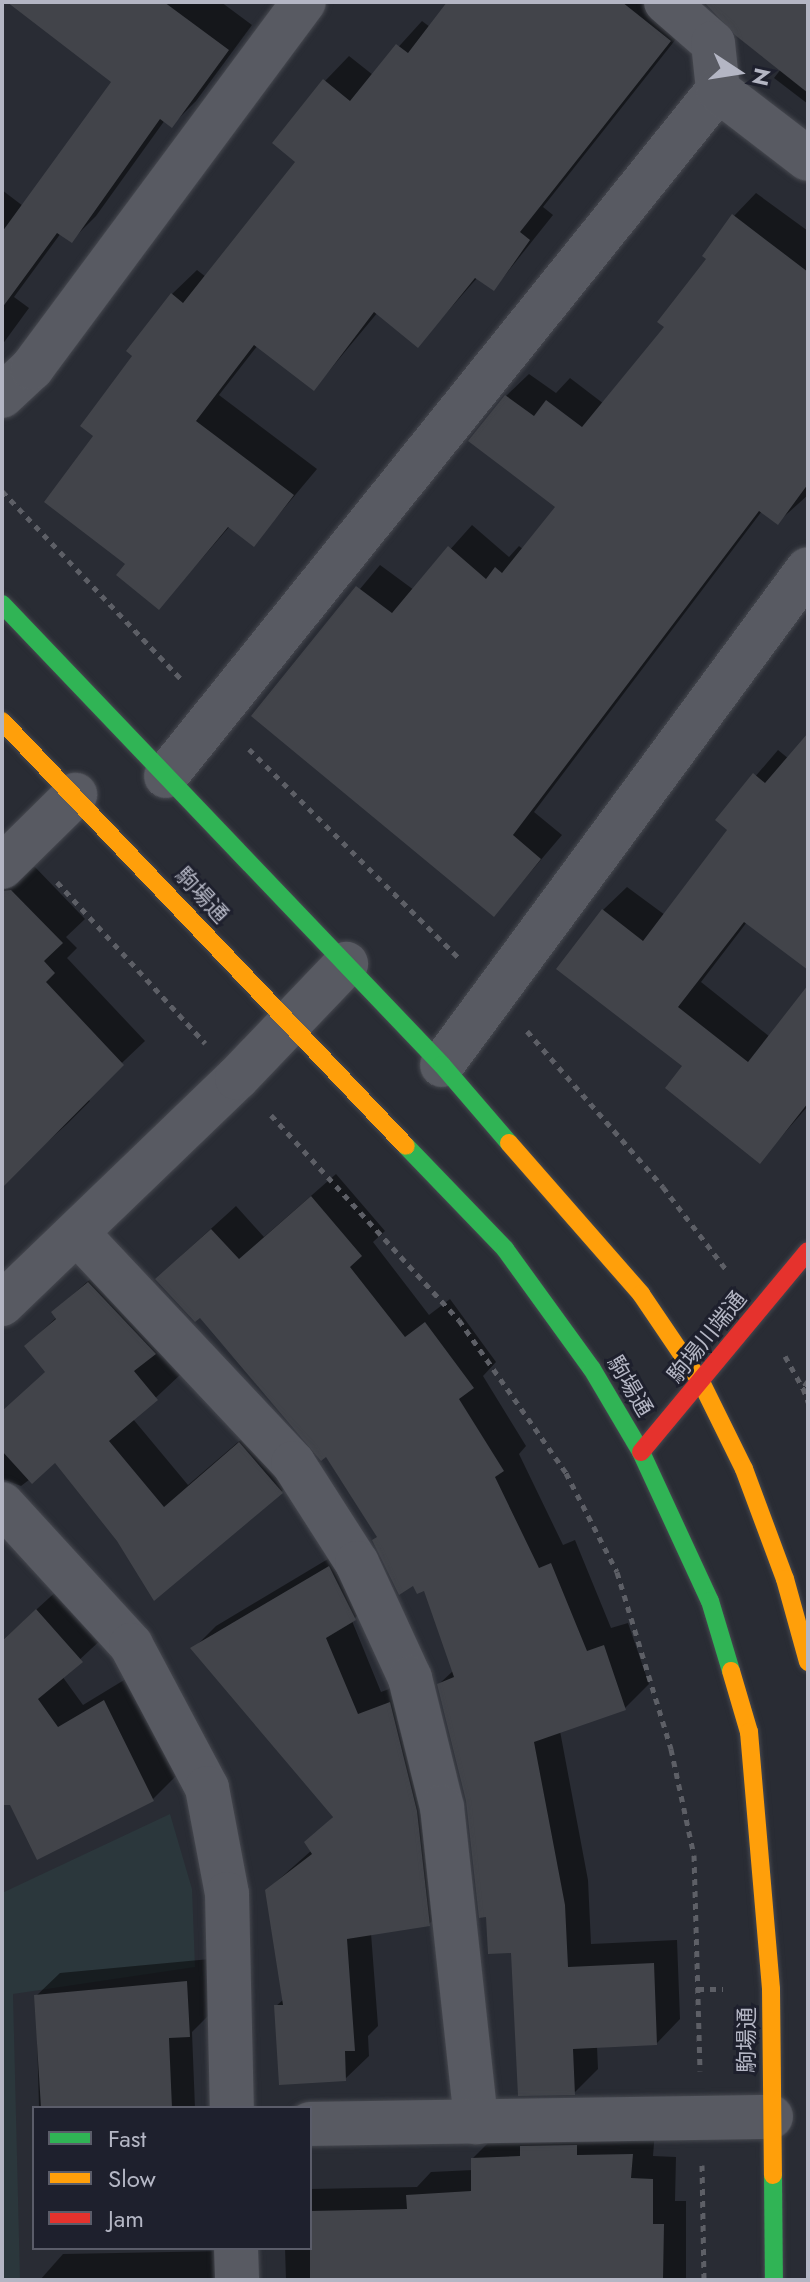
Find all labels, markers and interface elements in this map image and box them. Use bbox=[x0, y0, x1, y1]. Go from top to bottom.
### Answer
north arrow bbox=[698, 32, 778, 112]
text: N bbox=[744, 65, 779, 89]
street label: 駒場通 bbox=[170, 862, 234, 928]
street label: 駒場川端通 bbox=[662, 1286, 752, 1388]
street label: 駒場通 bbox=[602, 1351, 658, 1421]
street label: 駒場通 bbox=[734, 2007, 760, 2073]
legend bbox=[32, 2106, 312, 2250]
text: Fast bbox=[108, 2121, 146, 2156]
text: Slow bbox=[108, 2161, 156, 2196]
text: Jam bbox=[108, 2201, 144, 2236]

